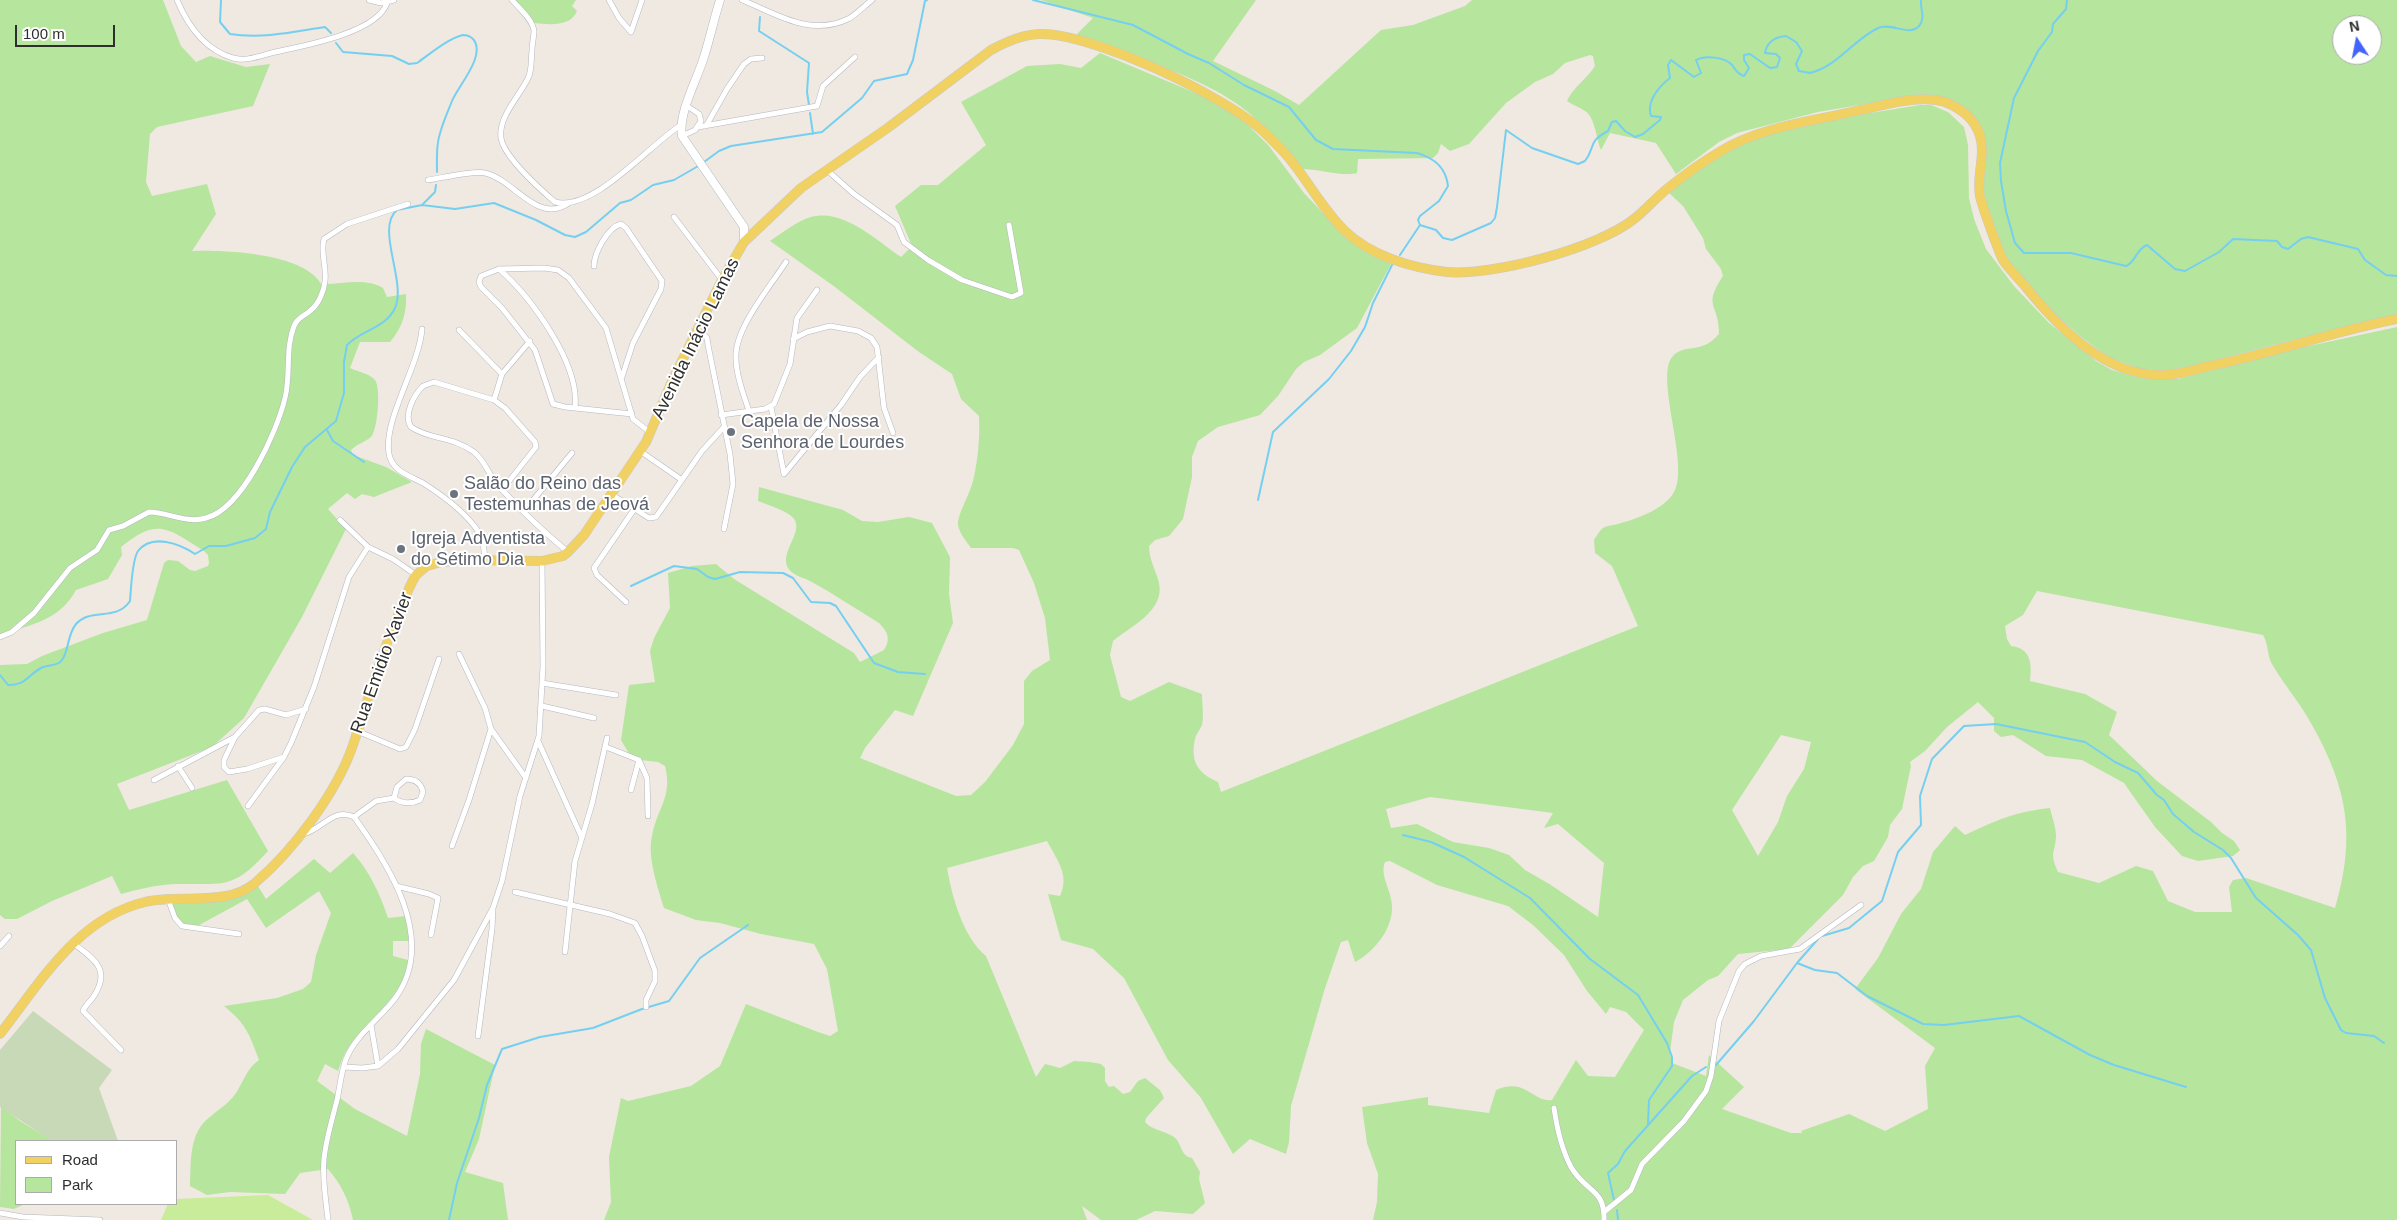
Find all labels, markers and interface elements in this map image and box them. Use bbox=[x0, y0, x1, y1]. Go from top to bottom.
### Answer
scale bar bbox=[18, 15, 118, 47]
north arrow bbox=[2332, 15, 2382, 65]
text: N bbox=[2348, 17, 2361, 35]
text: 100 m bbox=[23, 25, 65, 42]
street label: Avenida Inácio Lamas bbox=[648, 255, 744, 423]
place label: Capela de Nossa Senhora de Lourdes bbox=[741, 411, 904, 454]
marker: Capela de Nossa Senhora de Lourdes bbox=[725, 426, 737, 438]
place label: Salão do Reino das Testemunhas de Jeová bbox=[464, 473, 649, 516]
marker: Salão do Reino das Testemunhas de Jeová bbox=[448, 488, 460, 500]
place label: Igreja Adventista do Sétimo Dia bbox=[411, 528, 545, 570]
marker: Igreja Adventista do Sétimo Dia bbox=[395, 543, 407, 555]
street label: Rua Emidio Xavier bbox=[346, 589, 418, 737]
legend bbox=[15, 1140, 178, 1205]
text: Road bbox=[62, 1151, 98, 1168]
text: Park bbox=[62, 1176, 93, 1193]

